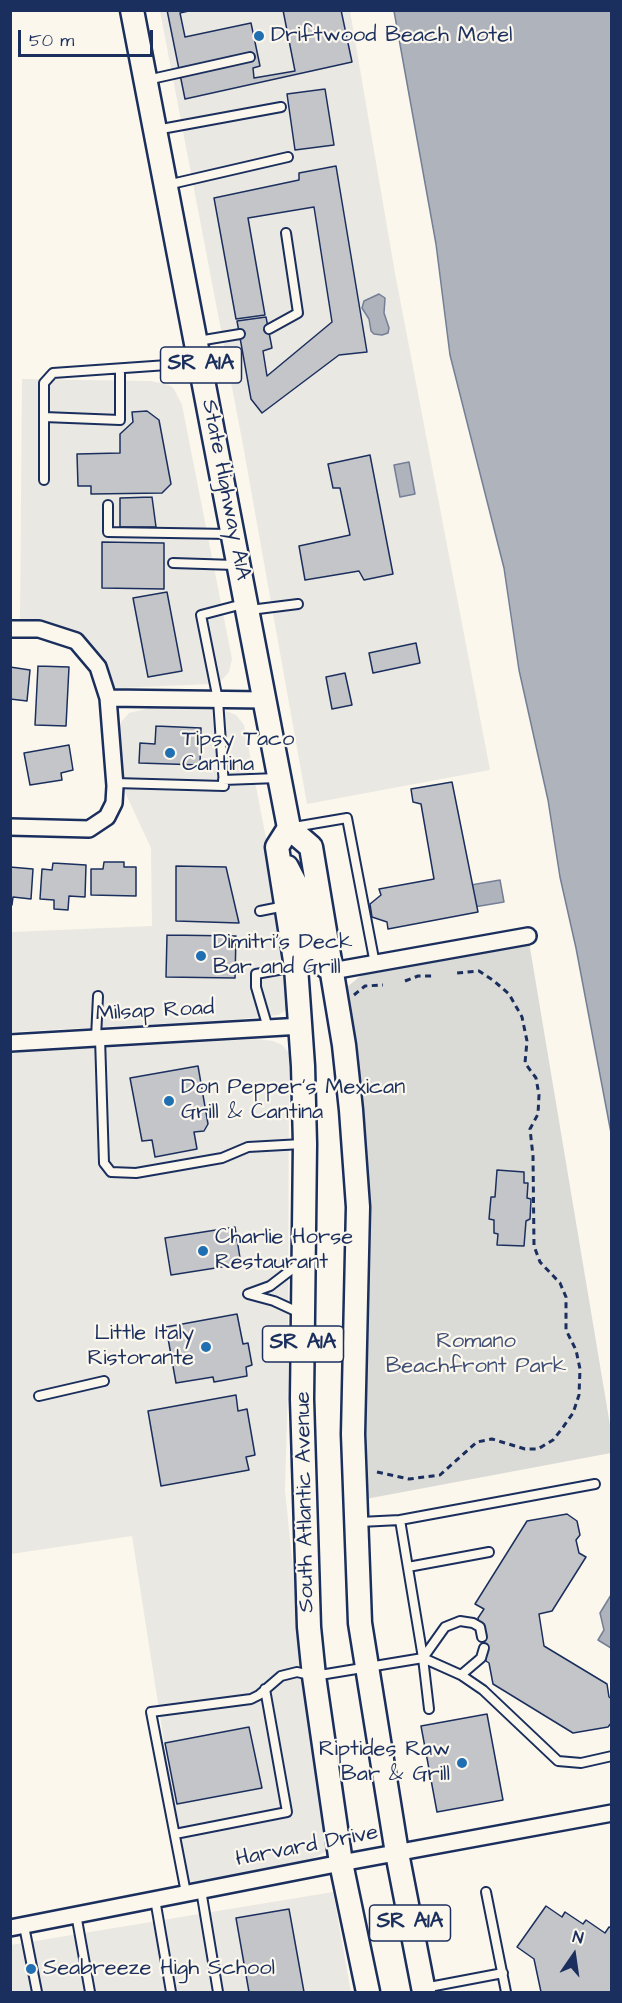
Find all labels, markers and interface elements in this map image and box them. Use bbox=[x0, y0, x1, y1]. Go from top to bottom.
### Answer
scale bar bbox=[21, 18, 156, 56]
place label: Driftwood Beach Motel bbox=[271, 23, 513, 49]
text: 50 m bbox=[29, 28, 74, 53]
marker: Driftwood Beach Motel bbox=[252, 29, 266, 43]
road number: SR A1A bbox=[160, 347, 242, 383]
street label: State Highway A1A bbox=[195, 397, 255, 583]
place label: Tipsy Taco Cantina bbox=[182, 727, 294, 778]
marker: Tipsy Taco Cantina bbox=[163, 746, 177, 760]
place label: Dimitri's Deck Bar and Grill bbox=[213, 930, 352, 981]
marker: Dimitri's Deck Bar and Grill bbox=[194, 949, 208, 963]
street label: Milsap Road bbox=[95, 996, 215, 1028]
place label: Don Pepper's Mexican Grill & Cantina bbox=[181, 1075, 405, 1126]
marker: Don Pepper's Mexican Grill & Cantina bbox=[162, 1094, 176, 1108]
place label: Charlie Horse Restaurant bbox=[215, 1225, 353, 1276]
marker: Charlie Horse Restaurant bbox=[196, 1244, 210, 1258]
place label: Little Italy Ristorante bbox=[88, 1321, 194, 1372]
road number: SR A1A bbox=[262, 1326, 344, 1362]
park label: Romano Beachfront Park bbox=[386, 1329, 566, 1380]
marker: Little Italy Ristorante bbox=[199, 1340, 213, 1354]
street label: South Atlantic Avenue bbox=[291, 1391, 321, 1613]
place label: Riptides Raw Bar & Grill bbox=[319, 1737, 450, 1789]
marker: Riptides Raw Bar & Grill bbox=[455, 1756, 469, 1770]
street label: Harvard Drive bbox=[234, 1820, 380, 1874]
road number: SR A1A bbox=[370, 1905, 450, 1941]
north arrow bbox=[544, 1925, 604, 1985]
text: N bbox=[571, 1926, 585, 1949]
place label: Seabreeze High School bbox=[43, 1956, 275, 1982]
marker: Seabreeze High School bbox=[24, 1962, 38, 1976]

